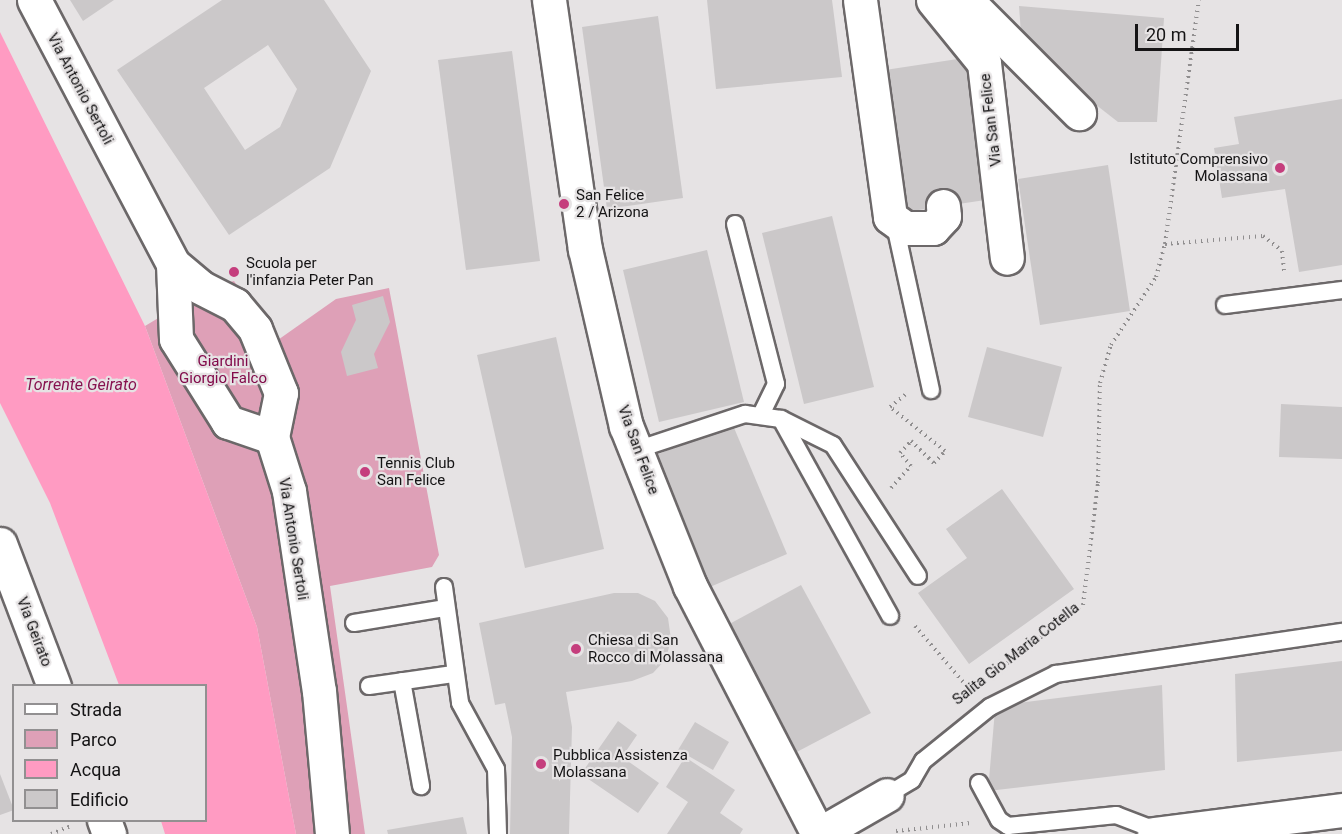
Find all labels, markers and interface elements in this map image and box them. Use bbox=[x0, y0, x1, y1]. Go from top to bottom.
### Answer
scale bar bbox=[1138, 12, 1242, 50]
text: 20 m bbox=[1146, 24, 1186, 45]
street label: Via Antonio Sertoli bbox=[43, 30, 117, 148]
street label: Via San Felice bbox=[976, 73, 1006, 167]
place label: Istituto Comprensivo Molassana bbox=[1129, 150, 1268, 185]
marker: Istituto Comprensivo Molassana bbox=[1273, 161, 1287, 175]
place label: San Felice 2 / Arizona bbox=[576, 186, 649, 221]
marker: San Felice 2 / Arizona bbox=[557, 197, 571, 211]
place label: Scuola per l'infanzia Peter Pan bbox=[246, 254, 374, 289]
marker: Scuola per l'infanzia Peter Pan bbox=[227, 265, 241, 279]
park label: Giardini Giorgio Falco bbox=[179, 352, 267, 387]
water label: Torrente Geirato bbox=[25, 375, 137, 395]
street label: Via San Felice bbox=[614, 403, 662, 497]
place label: Tennis Club San Felice bbox=[377, 454, 455, 489]
marker: Tennis Club San Felice bbox=[358, 465, 372, 479]
street label: Via Antonio Sertoli bbox=[274, 477, 312, 601]
street label: Via Geirato bbox=[12, 595, 56, 669]
street label: Salita Gio Maria Cotella bbox=[949, 599, 1083, 709]
place label: Chiesa di San Rocco di Molassana bbox=[588, 631, 723, 666]
marker: Chiesa di San Rocco di Molassana bbox=[569, 642, 583, 656]
legend bbox=[12, 684, 207, 822]
text: Strada bbox=[70, 699, 122, 720]
text: Parco bbox=[70, 729, 117, 750]
place label: Pubblica Assistenza Molassana bbox=[553, 746, 688, 781]
marker: Pubblica Assistenza Molassana bbox=[534, 757, 548, 771]
text: Acqua bbox=[70, 759, 121, 780]
text: Edificio bbox=[70, 789, 129, 810]

